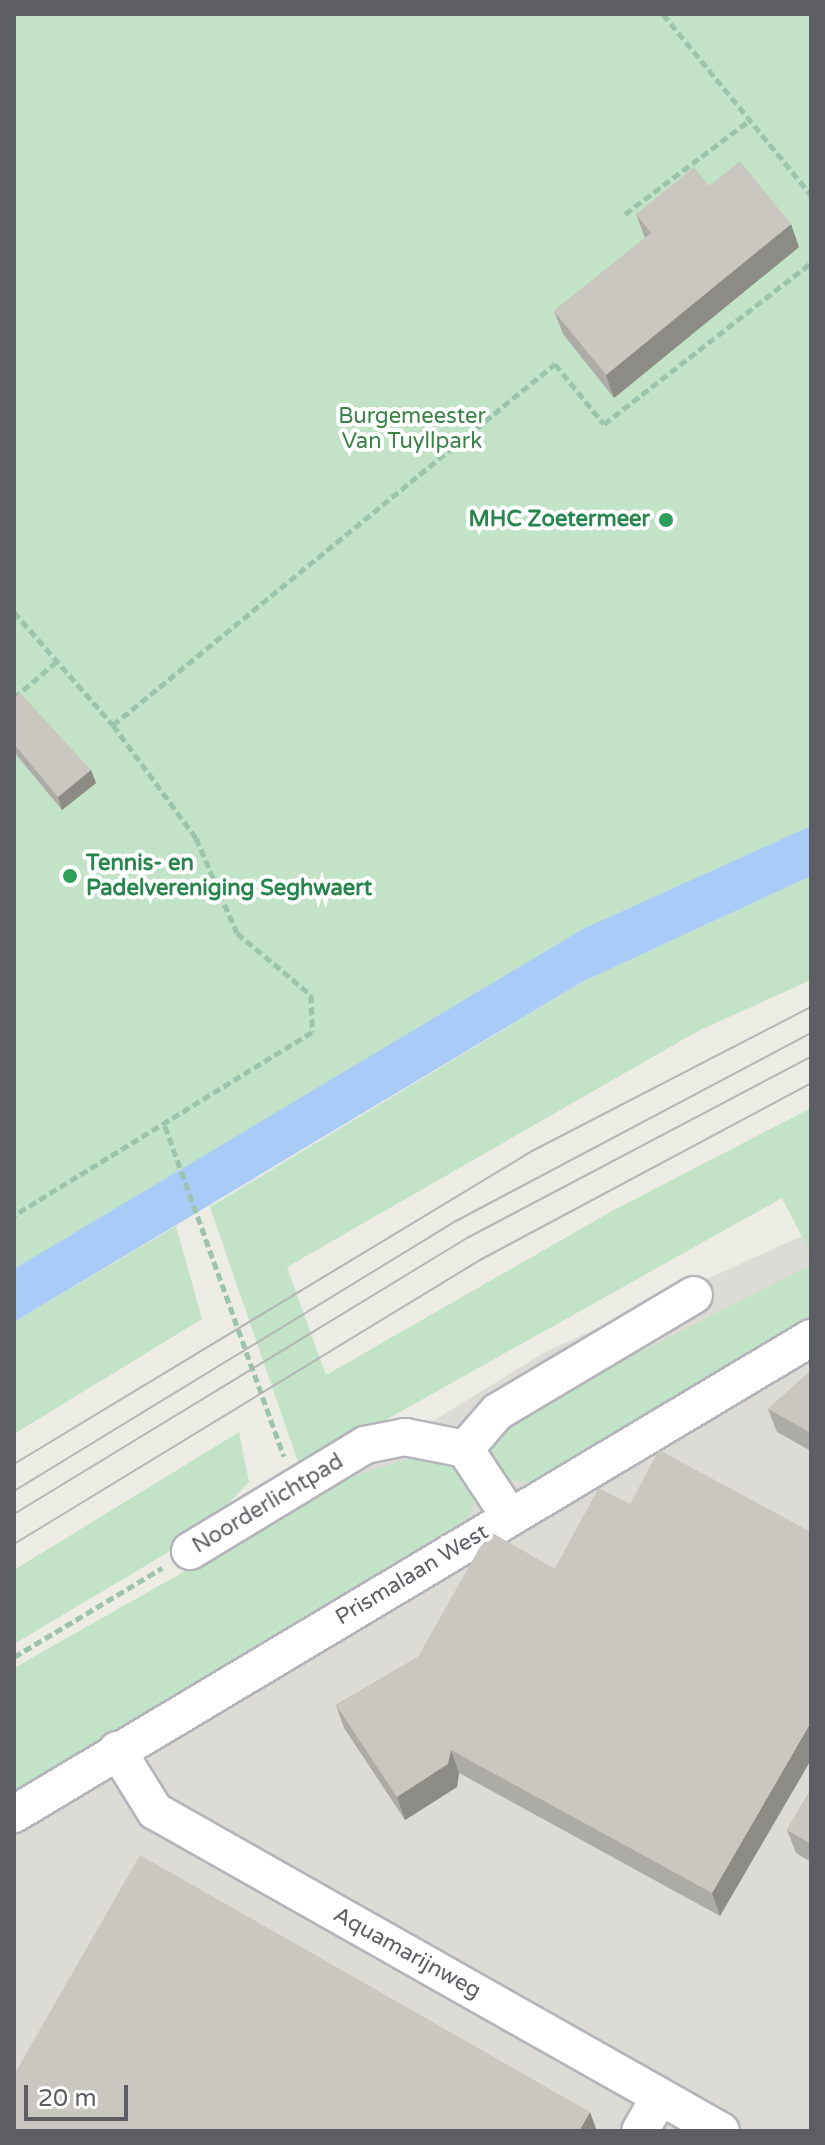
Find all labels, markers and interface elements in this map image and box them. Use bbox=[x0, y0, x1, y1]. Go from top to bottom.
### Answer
park label: Burgemeester Van Tuyllpark bbox=[338, 403, 486, 454]
place label: MHC Zoetermeer bbox=[469, 507, 650, 533]
marker: MHC Zoetermeer bbox=[657, 511, 675, 529]
place label: Tennis- en Padelvereniging Seghwaert bbox=[86, 850, 372, 902]
marker: Tennis- en Padelvereniging Seghwaert bbox=[61, 867, 79, 885]
street label: Noorderlichtpad bbox=[188, 1449, 348, 1559]
street label: Prismalaan West bbox=[331, 1519, 493, 1631]
street label: Aquamarijnweg bbox=[329, 1902, 485, 2004]
scale bar bbox=[28, 2069, 132, 2119]
text: 20 m bbox=[38, 2084, 96, 2113]

